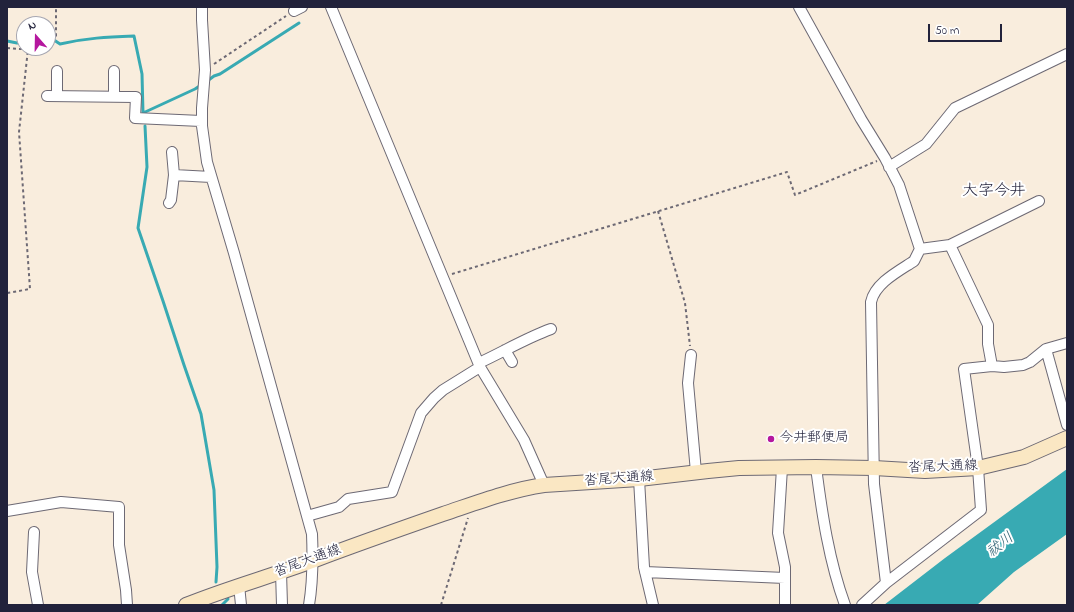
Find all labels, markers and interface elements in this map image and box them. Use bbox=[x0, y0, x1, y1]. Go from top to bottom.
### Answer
north arrow bbox=[16, 16, 56, 56]
scale bar bbox=[930, 16, 1004, 42]
text: N bbox=[26, 17, 38, 34]
text: 50 m bbox=[935, 22, 959, 40]
district label: 大字今井 bbox=[962, 182, 1026, 202]
place label: 今井郵便局 bbox=[779, 431, 849, 447]
marker: 今井郵便局 bbox=[766, 434, 776, 444]
street label: 沓尾大通線 bbox=[908, 458, 978, 478]
street label: 沓尾大通線 bbox=[583, 469, 655, 491]
water label: 祓川 bbox=[984, 530, 1018, 562]
street label: 沓尾大通線 bbox=[272, 542, 344, 582]

